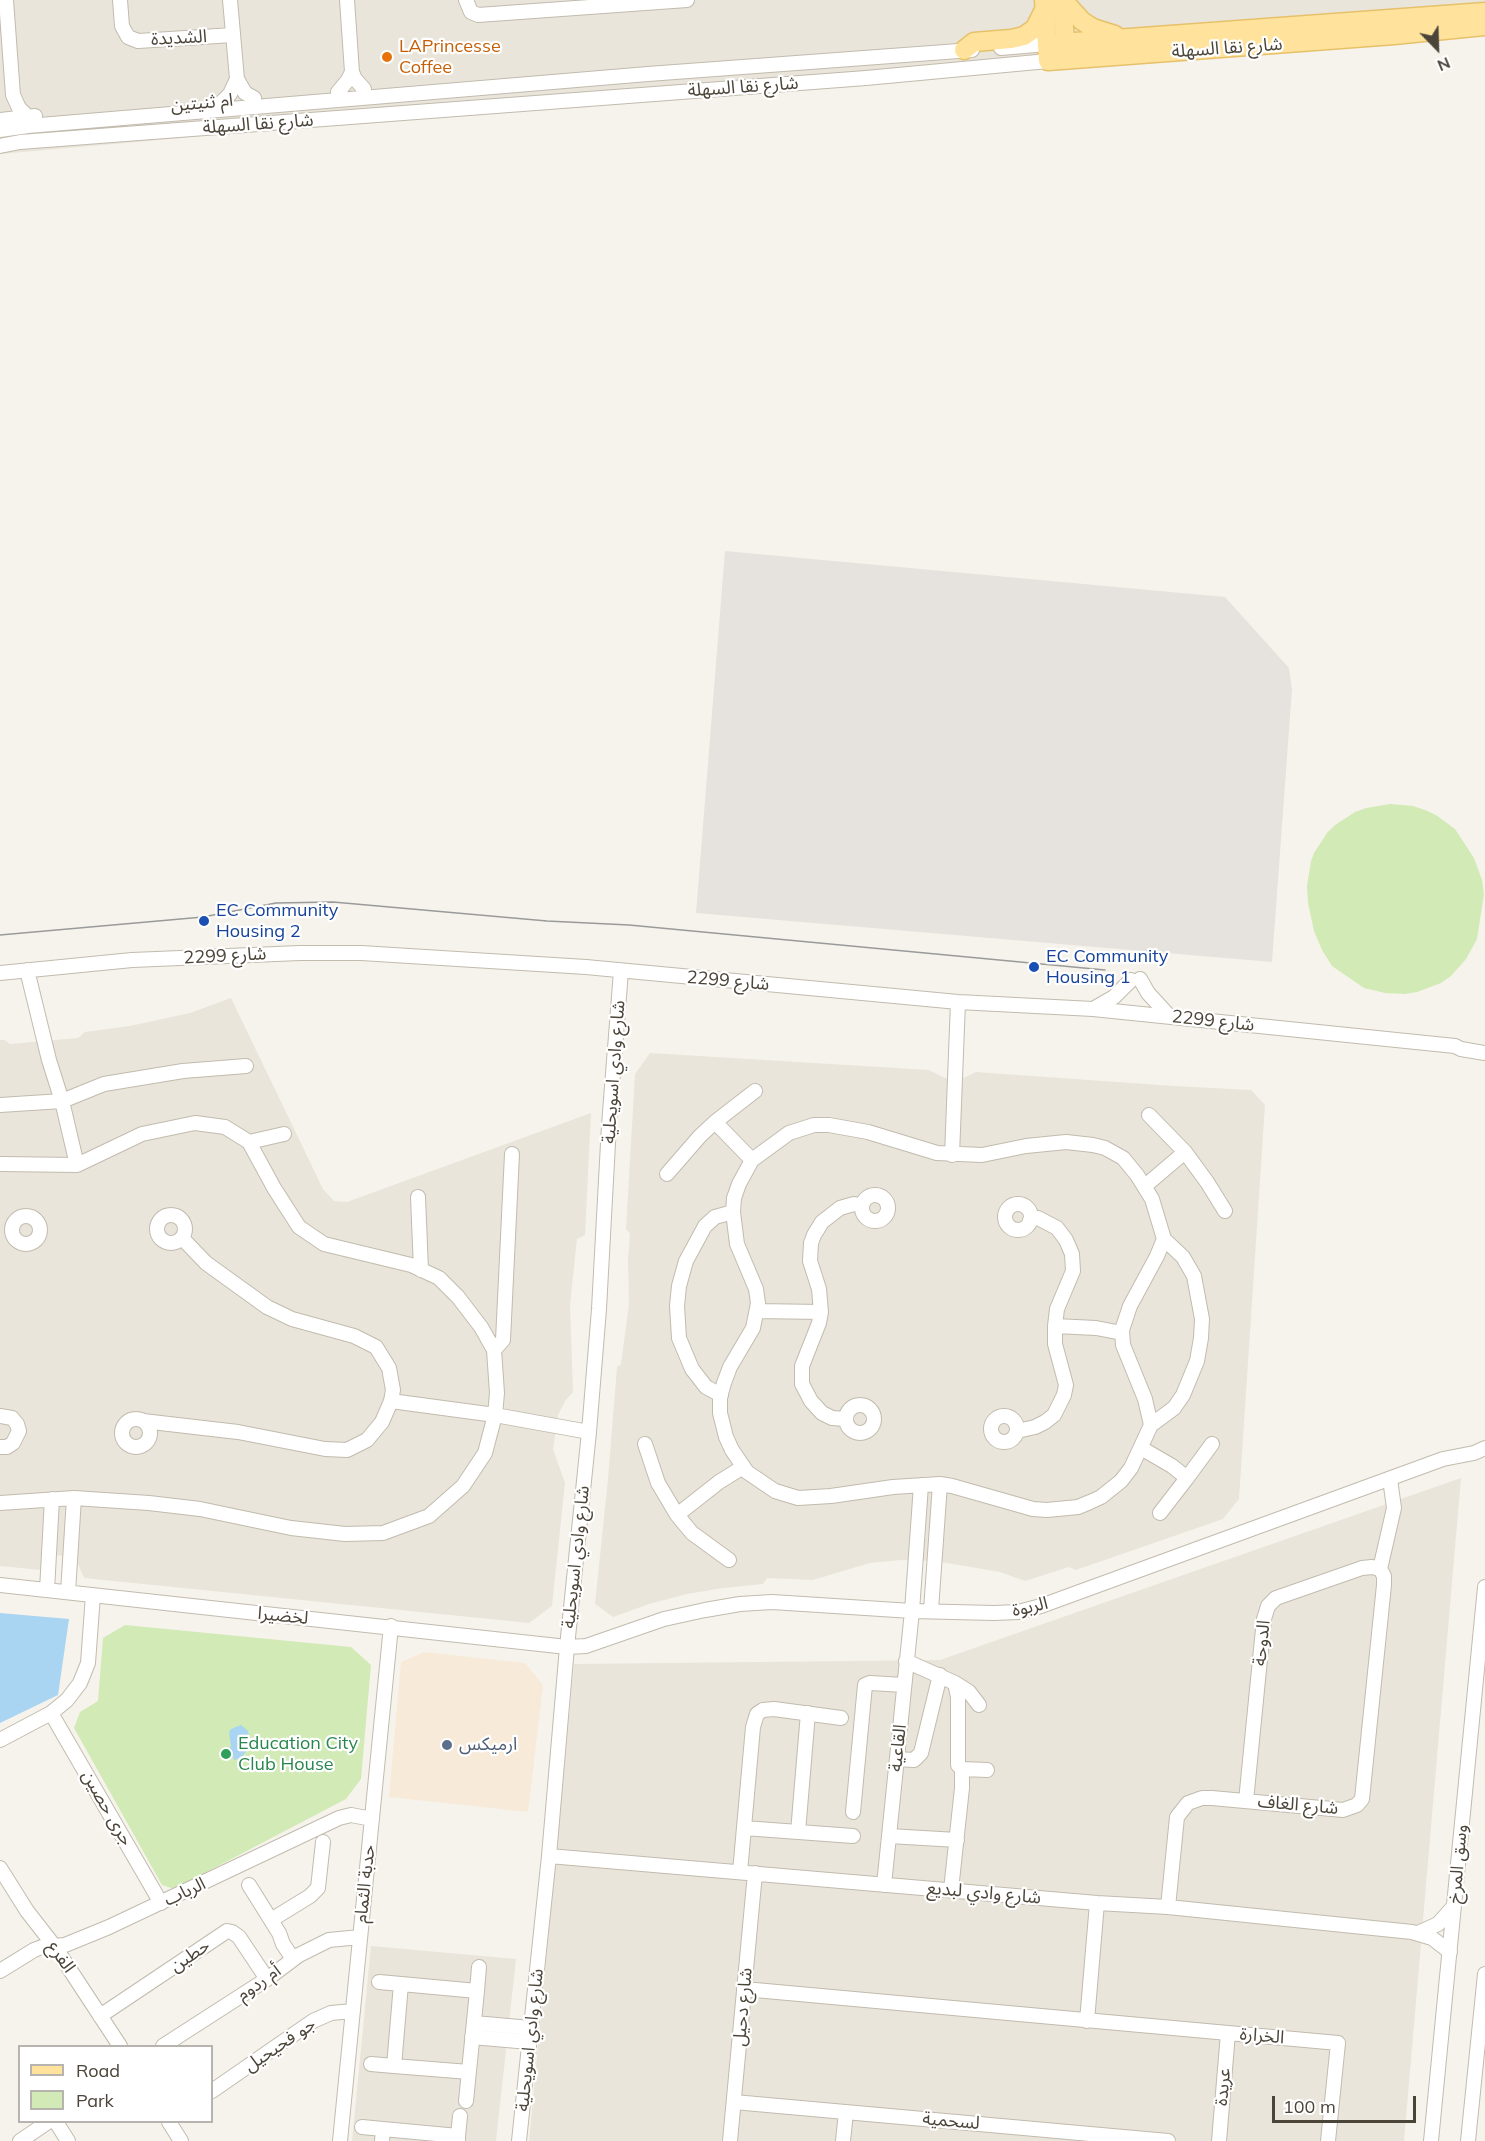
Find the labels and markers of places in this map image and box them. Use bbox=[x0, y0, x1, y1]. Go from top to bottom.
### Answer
place label: LAPrincesse Coffee bbox=[399, 36, 501, 78]
marker: LAPrincesse Coffee bbox=[380, 50, 394, 64]
place label: EC Community Housing 2 bbox=[216, 900, 338, 942]
marker: EC Community Housing 2 bbox=[197, 914, 211, 928]
place label: EC Community Housing 1 bbox=[1046, 946, 1168, 988]
marker: EC Community Housing 1 bbox=[1027, 960, 1041, 974]
place label: Education City Club House bbox=[238, 1733, 358, 1776]
place label: ارميكس bbox=[459, 1734, 517, 1756]
marker: ارميكس bbox=[440, 1738, 454, 1752]
marker: Education City Club House bbox=[219, 1747, 233, 1761]

